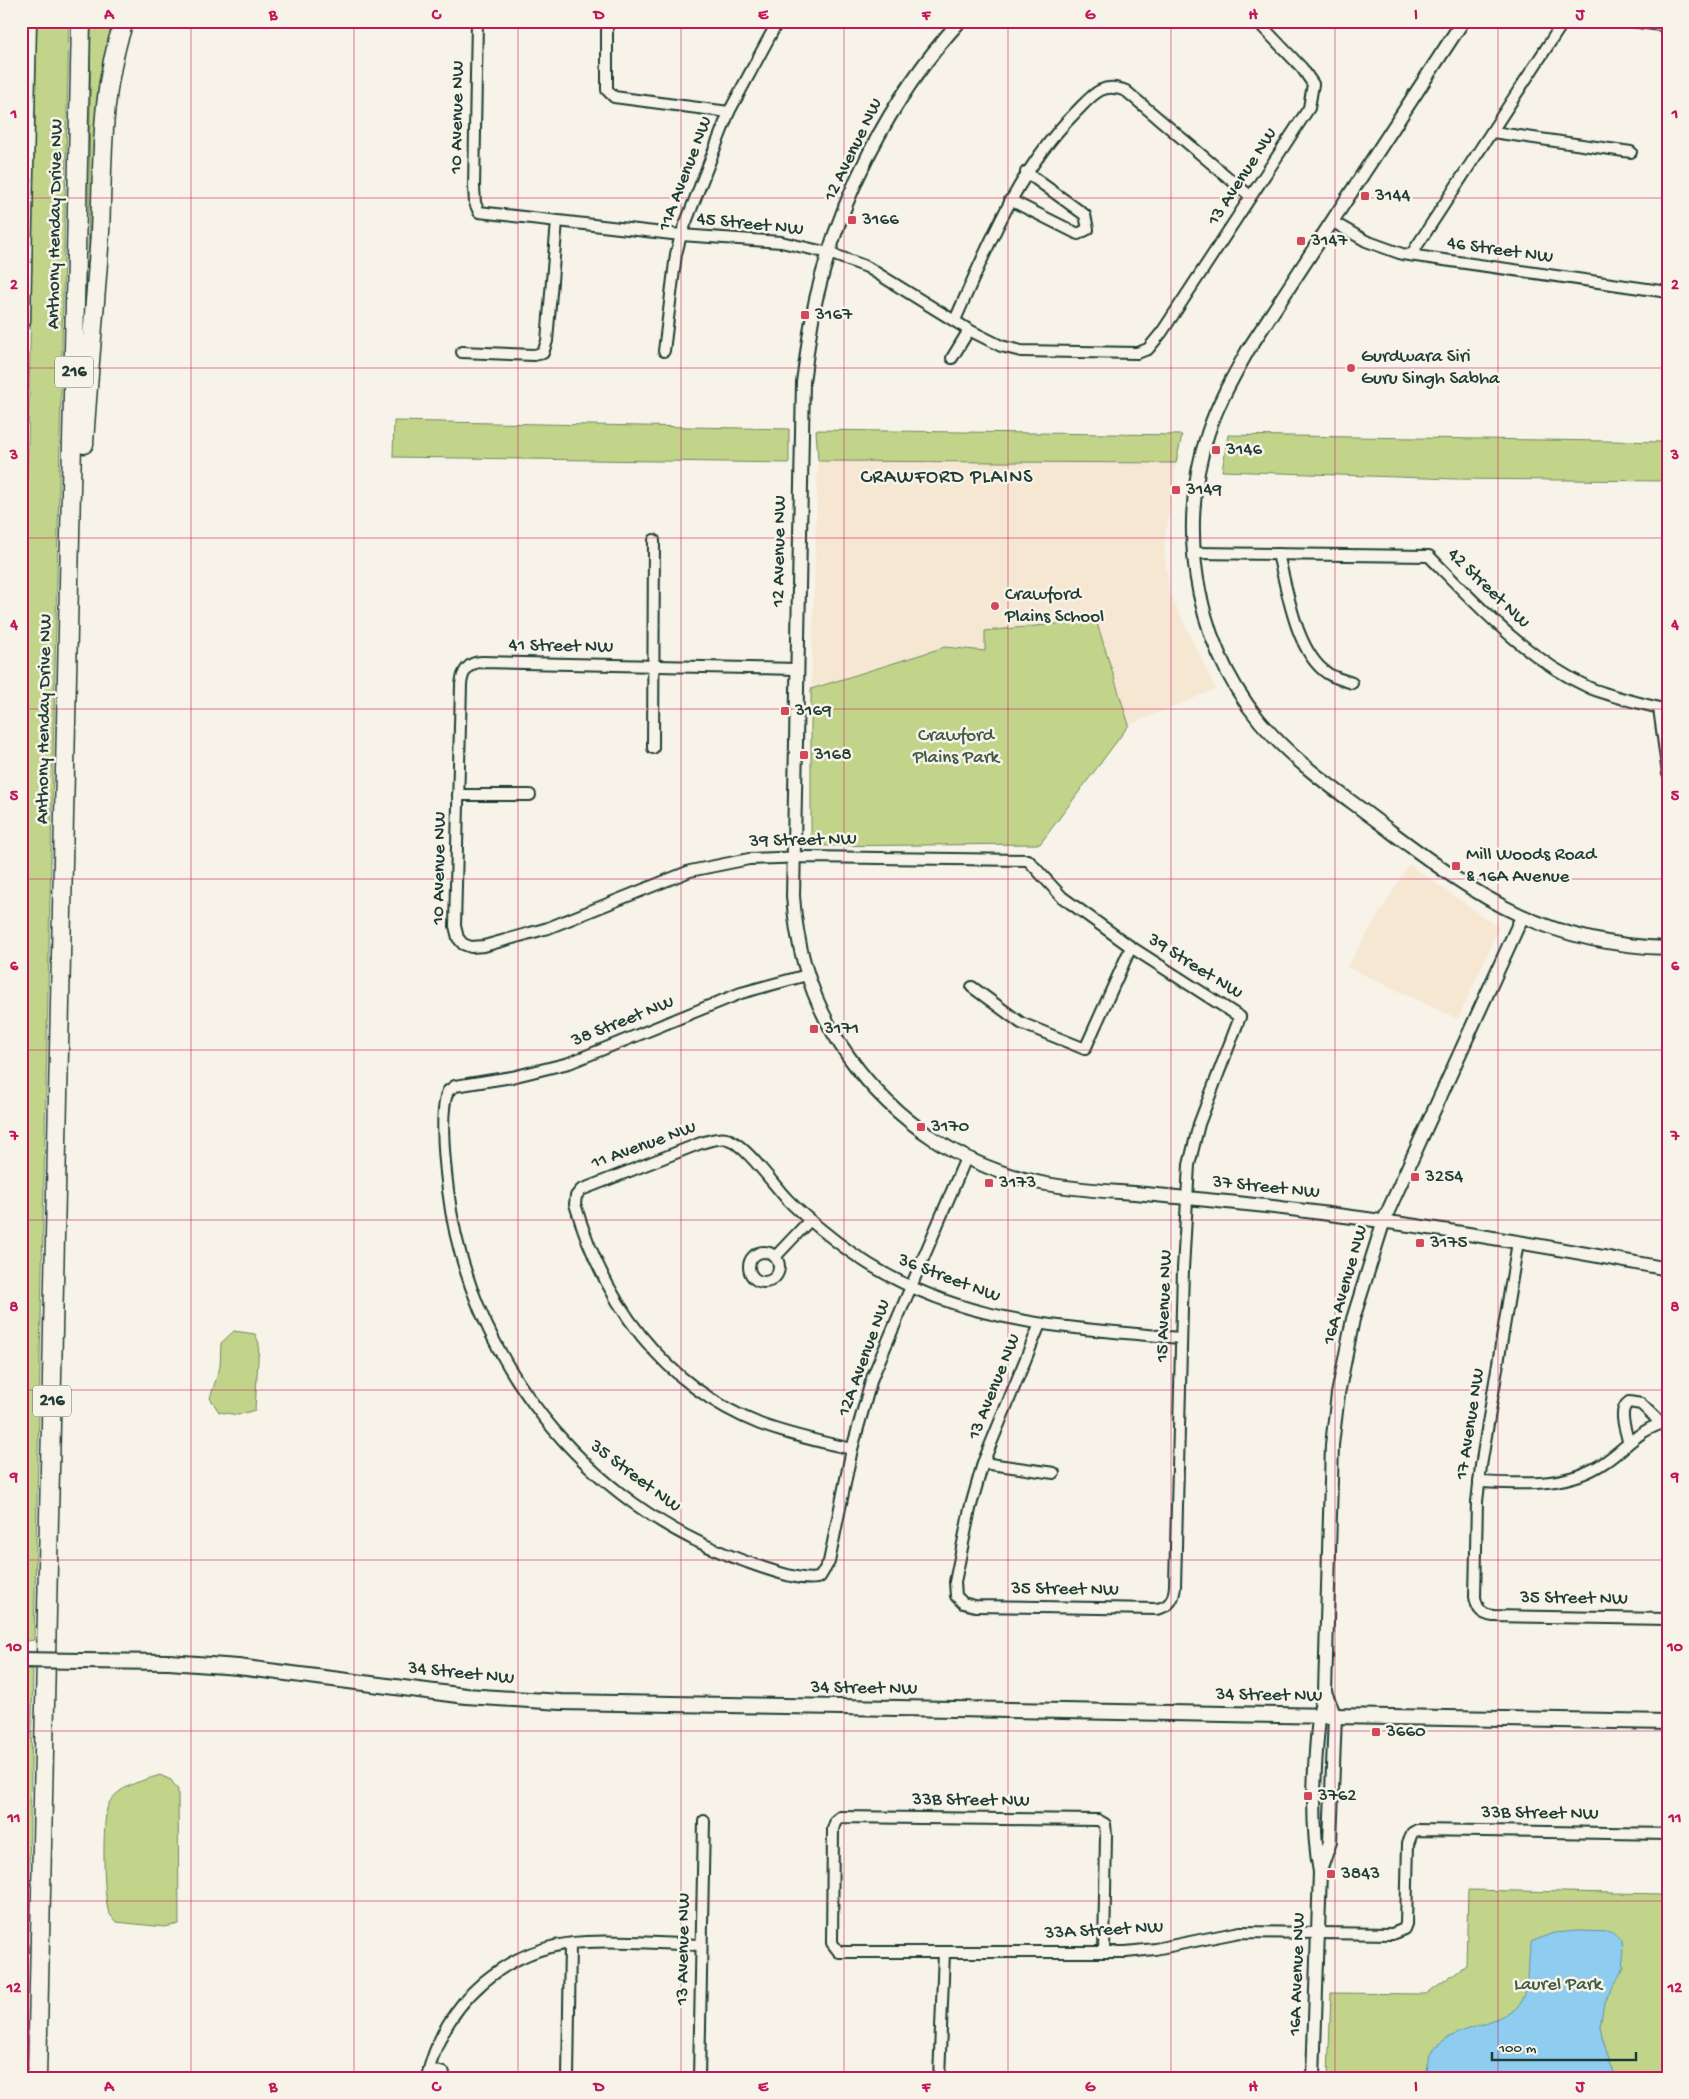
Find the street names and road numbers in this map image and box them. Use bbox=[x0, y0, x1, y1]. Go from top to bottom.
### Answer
street label: 10 Avenue NW bbox=[445, 60, 470, 175]
street label: 12 Avenue NW bbox=[819, 95, 889, 206]
street label: 11A Avenue NW bbox=[653, 113, 718, 236]
street label: Anthony Henday Drive NW bbox=[43, 119, 69, 329]
street label: 13 Avenue NW bbox=[1202, 124, 1283, 231]
street label: 45 Street NW bbox=[695, 208, 805, 242]
street label: 46 Street NW bbox=[1445, 232, 1555, 270]
road number: 216 bbox=[55, 357, 93, 388]
street label: 12 Avenue NW bbox=[768, 495, 792, 608]
street label: 42 Street NW bbox=[1442, 544, 1534, 634]
street label: Anthony Henday Drive NW bbox=[32, 614, 58, 824]
street label: 41 Street NW bbox=[508, 635, 614, 659]
street label: 10 Avenue NW bbox=[427, 811, 452, 926]
street label: 39 Street NW bbox=[748, 829, 857, 853]
street label: 39 Street NW bbox=[1142, 928, 1247, 1005]
street label: 38 Street NW bbox=[567, 991, 678, 1053]
street label: 11 Avenue NW bbox=[587, 1116, 700, 1176]
street label: 37 Street NW bbox=[1210, 1171, 1321, 1205]
street label: 16A Avenue NW bbox=[1318, 1223, 1374, 1348]
street label: 36 Street NW bbox=[894, 1249, 1003, 1309]
street label: 15 Avenue NW bbox=[1152, 1249, 1178, 1364]
street label: 12A Avenue NW bbox=[833, 1296, 897, 1421]
street label: 13 Avenue NW bbox=[963, 1331, 1027, 1444]
street label: 17 Avenue NW bbox=[1451, 1367, 1491, 1482]
road number: 216 bbox=[33, 1385, 71, 1416]
street label: 35 Street NW bbox=[584, 1435, 685, 1519]
street label: 35 Street NW bbox=[1010, 1578, 1119, 1602]
street label: 35 Street NW bbox=[1519, 1587, 1628, 1611]
street label: 34 Street NW bbox=[406, 1657, 515, 1691]
street label: 34 Street NW bbox=[809, 1677, 918, 1701]
street label: 34 Street NW bbox=[1214, 1684, 1323, 1708]
street label: 33B Street NW bbox=[911, 1788, 1030, 1814]
street label: 33B Street NW bbox=[1480, 1801, 1599, 1827]
street label: 13 Avenue NW bbox=[672, 1893, 696, 2006]
street label: 16A Avenue NW bbox=[1284, 1912, 1312, 2037]
street label: 33A Street NW bbox=[1043, 1916, 1164, 1946]

